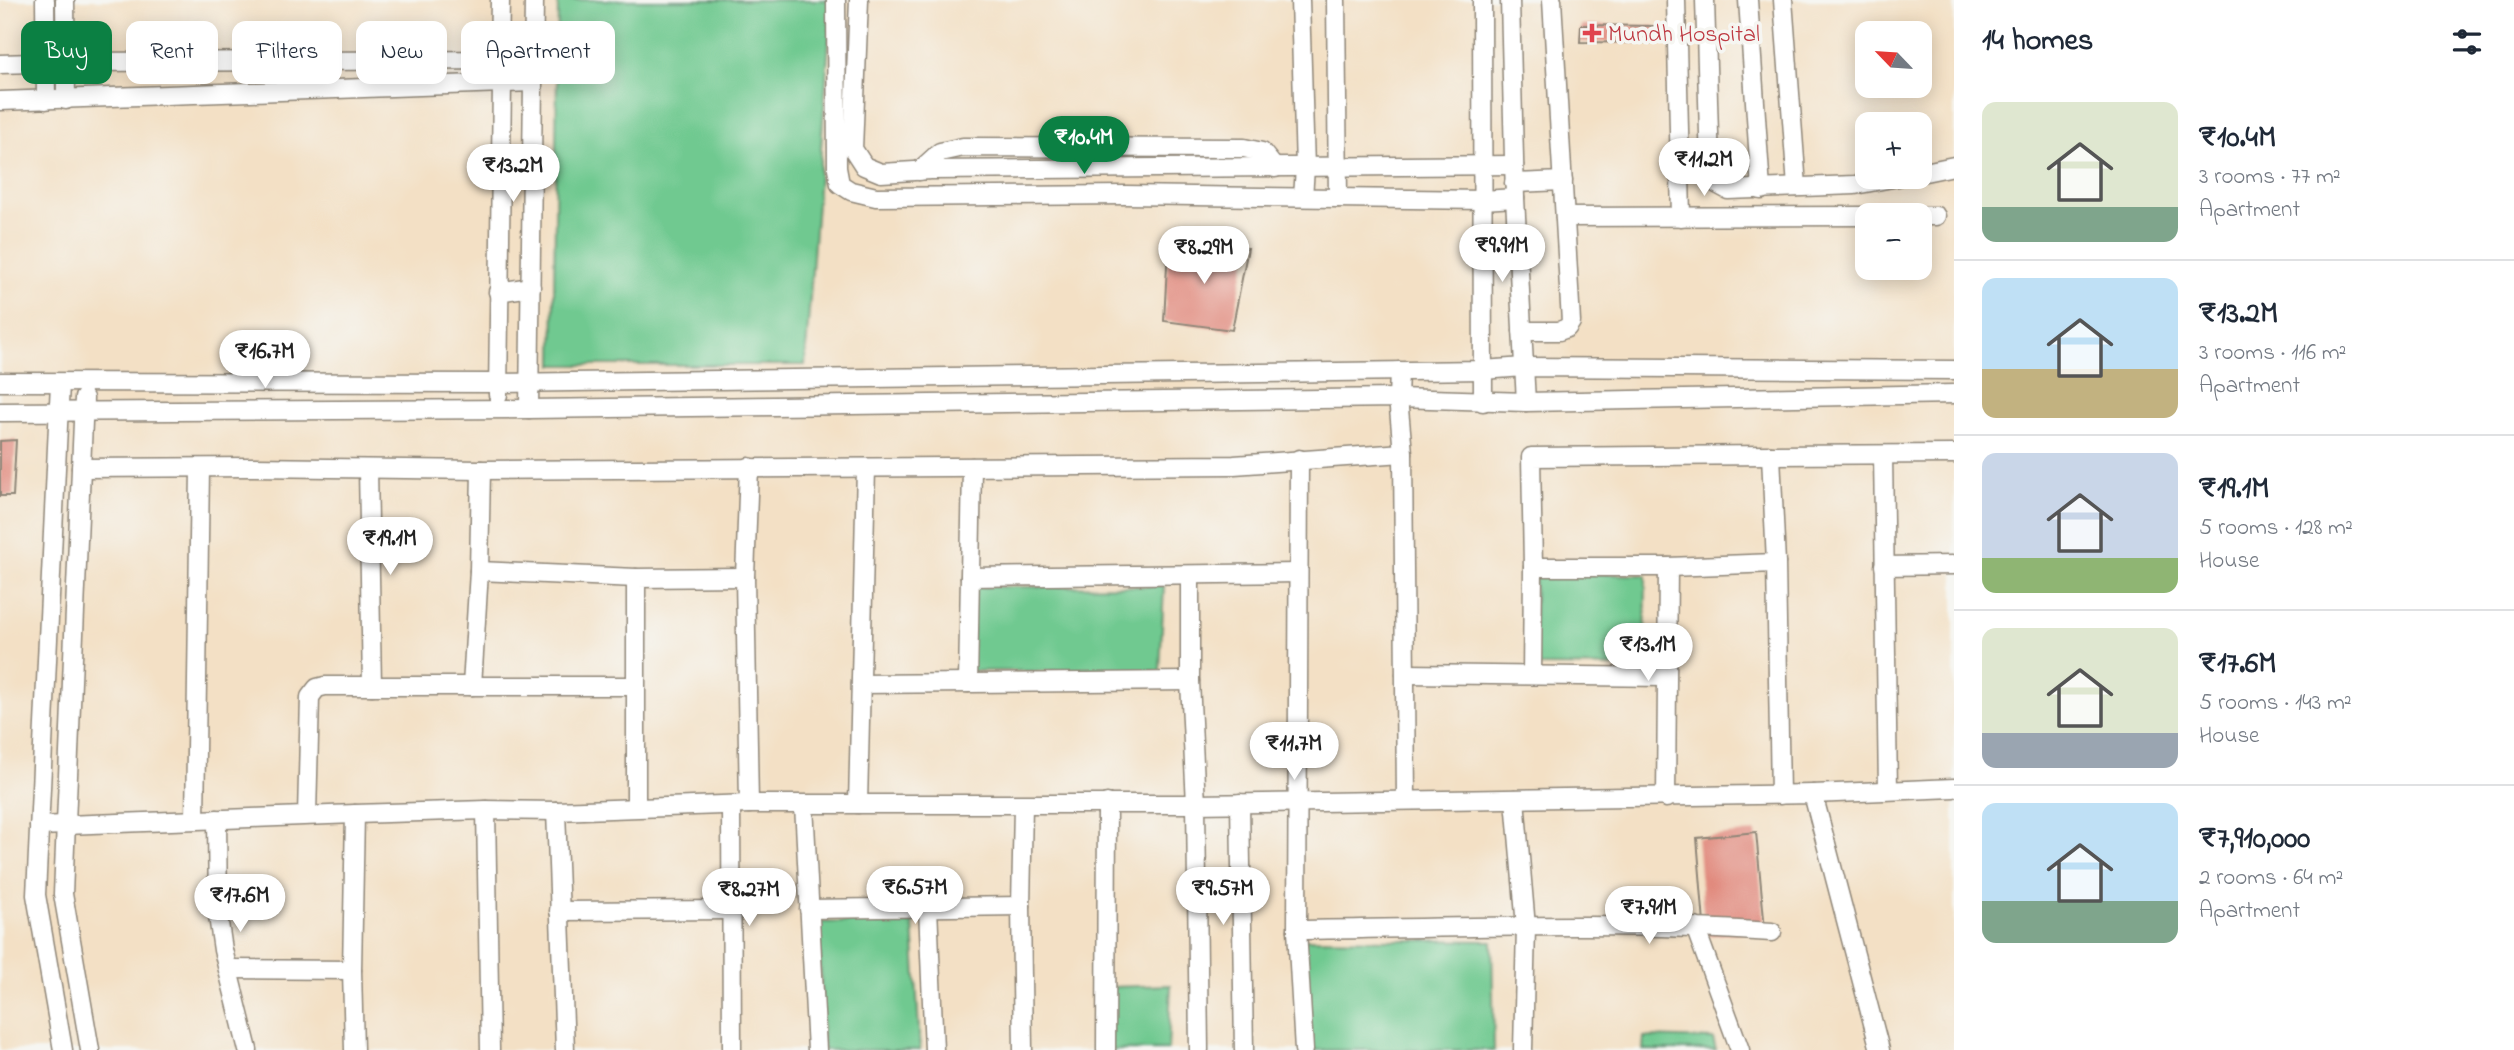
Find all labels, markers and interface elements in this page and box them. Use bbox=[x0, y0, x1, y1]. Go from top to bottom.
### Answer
place label: Mundh Hospital bbox=[1608, 18, 1760, 53]
text: 14 homes bbox=[1982, 20, 2093, 64]
chip: Buy bbox=[21, 21, 112, 84]
chip: Rent bbox=[126, 21, 218, 84]
chip: Filters bbox=[232, 21, 342, 84]
chip: New bbox=[356, 21, 447, 84]
chip: Apartment bbox=[461, 21, 615, 84]
north arrow bbox=[1855, 21, 1932, 98]
map controls bbox=[1855, 21, 1932, 280]
marker: Mundh Hospital bbox=[1582, 23, 1602, 43]
icon: filters bbox=[2448, 23, 2486, 61]
button: + bbox=[1855, 112, 1932, 189]
pin: ₹10.4M bbox=[1027, 116, 1141, 176]
text: ₹10.4M bbox=[2199, 117, 2276, 161]
text: ₹10.4M bbox=[1054, 122, 1114, 155]
icon: home bbox=[2038, 130, 2122, 214]
pin: ₹11.2M bbox=[1647, 138, 1761, 198]
pin: ₹13.2M bbox=[456, 144, 570, 204]
text: ₹11.2M bbox=[1675, 144, 1733, 177]
text: ₹13.2M bbox=[483, 150, 543, 183]
text: 3 rooms · 77 m² bbox=[2199, 161, 2341, 194]
text: Apartment bbox=[2199, 194, 2300, 227]
button: − bbox=[1855, 203, 1932, 280]
pin: ₹9.91M bbox=[1445, 224, 1559, 284]
pin: ₹8.29M bbox=[1147, 226, 1261, 286]
text: ₹9.91M bbox=[1475, 230, 1529, 263]
text: ₹8.29M bbox=[1174, 232, 1234, 265]
text: ₹13.2M bbox=[2199, 293, 2278, 337]
icon: home bbox=[2038, 306, 2122, 390]
pin: ₹16.7M bbox=[208, 330, 322, 390]
text: ₹16.7M bbox=[235, 336, 295, 369]
text: 3 rooms · 116 m² bbox=[2199, 337, 2346, 370]
text: Apartment bbox=[2199, 370, 2300, 403]
text: ₹19.1M bbox=[2199, 468, 2269, 512]
icon: home bbox=[2038, 481, 2122, 565]
text: 5 rooms · 128 m² bbox=[2199, 512, 2353, 545]
pin: ₹19.1M bbox=[333, 518, 447, 577]
text: ₹19.1M bbox=[363, 523, 417, 556]
text: House bbox=[2199, 545, 2259, 578]
pin: ₹13.1M bbox=[1591, 624, 1705, 683]
text: ₹13.1M bbox=[1620, 629, 1676, 662]
text: ₹17.6M bbox=[2199, 643, 2276, 687]
icon: home bbox=[2038, 656, 2122, 740]
text: 5 rooms · 143 m² bbox=[2199, 687, 2352, 720]
text: House bbox=[2199, 720, 2259, 753]
pin: ₹11.7M bbox=[1237, 722, 1351, 782]
text: ₹11.7M bbox=[1266, 728, 1322, 761]
text: ₹7,910,000 bbox=[2199, 818, 2310, 862]
icon: home bbox=[2038, 831, 2122, 915]
text: 2 rooms · 64 m² bbox=[2199, 862, 2343, 895]
pin: ₹6.57M bbox=[858, 866, 972, 926]
pin: ₹9.57M bbox=[1166, 867, 1280, 927]
pin: ₹8.27M bbox=[692, 869, 806, 928]
text: ₹6.57M bbox=[882, 872, 948, 905]
text: ₹9.57M bbox=[1192, 873, 1254, 906]
pin: ₹17.6M bbox=[183, 874, 297, 934]
text: ₹8.27M bbox=[718, 874, 780, 907]
text: ₹17.6M bbox=[210, 880, 270, 913]
pin: ₹7.91M bbox=[1592, 886, 1706, 946]
text: ₹7.91M bbox=[1621, 892, 1677, 925]
text: Apartment bbox=[2199, 895, 2300, 928]

